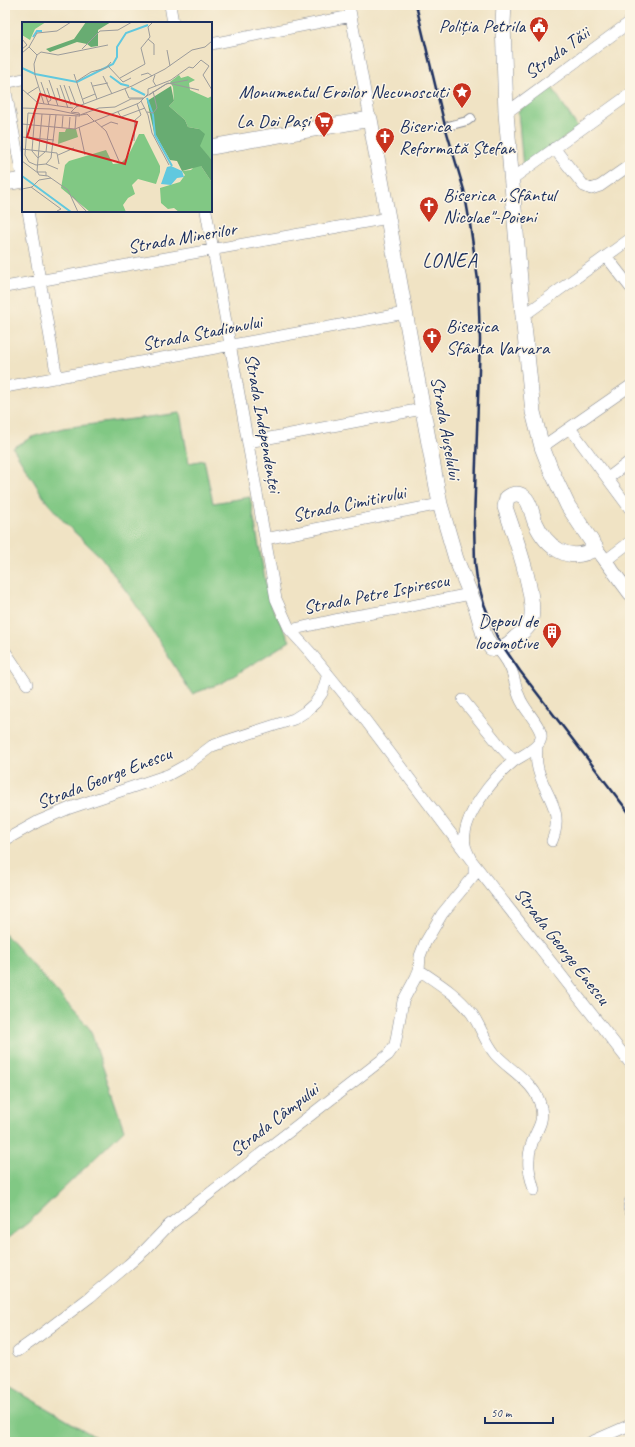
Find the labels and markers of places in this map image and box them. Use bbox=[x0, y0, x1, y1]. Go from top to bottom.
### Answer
place label: Poliția Petrila bbox=[439, 14, 526, 38]
public building icon: Poliția Petrila bbox=[528, 15, 550, 43]
place label: Monumentul Eroilor Necunoscuti bbox=[239, 80, 450, 104]
place icon: Monumentul Eroilor Necunoscuti bbox=[451, 81, 473, 109]
place label: La Doi Pași bbox=[236, 109, 312, 133]
supermarket icon: La Doi Pași bbox=[313, 110, 335, 138]
place label: Biserica Reformată Ștefan bbox=[399, 114, 517, 160]
church icon: Biserica Reformată Ștefan bbox=[374, 126, 396, 154]
place label: Biserica ,,Sfântul Nicolae"-Poieni bbox=[443, 183, 559, 229]
church icon: Biserica ,,Sfântul Nicolae"-Poieni bbox=[418, 195, 440, 223]
place label: Biserica Sfânta Varvara bbox=[446, 314, 551, 360]
church icon: Biserica Sfânta Varvara bbox=[421, 326, 443, 354]
place label: Depoul de locomotive bbox=[475, 609, 540, 655]
building icon: Depoul de locomotive bbox=[541, 621, 563, 649]

